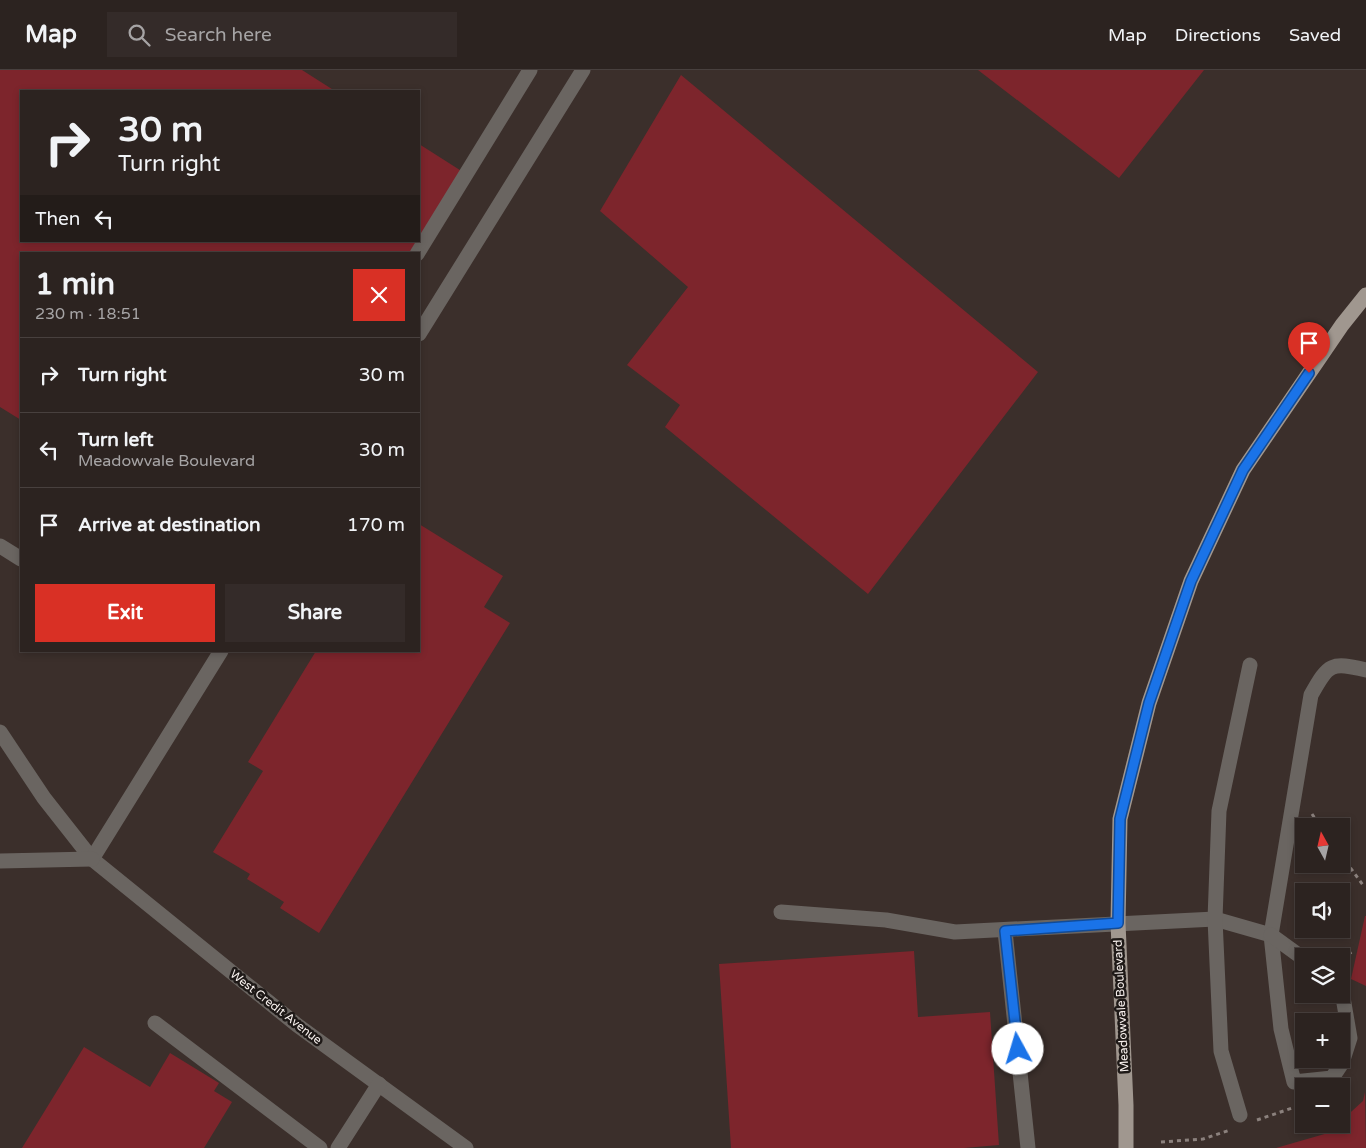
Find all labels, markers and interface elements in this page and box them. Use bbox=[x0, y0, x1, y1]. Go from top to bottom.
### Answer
search box bbox=[107, 12, 457, 57]
text: Map bbox=[25, 20, 77, 49]
icon: search bbox=[125, 21, 153, 49]
text: Search here bbox=[165, 24, 272, 46]
text: Map bbox=[1108, 24, 1147, 46]
text: Directions bbox=[1175, 24, 1261, 46]
text: Saved bbox=[1289, 24, 1341, 46]
text: 30 m bbox=[118, 109, 203, 151]
icon: right bbox=[35, 110, 100, 175]
text: Turn right bbox=[118, 151, 220, 177]
icon: left bbox=[90, 205, 118, 233]
text: Then bbox=[35, 208, 80, 230]
text: 1 min bbox=[35, 266, 115, 303]
button: close bbox=[353, 269, 405, 321]
text: 230 m · 18:51 bbox=[35, 304, 141, 324]
pin bbox=[1288, 322, 1330, 373]
icon: arrive bbox=[1295, 329, 1323, 357]
icon: right bbox=[35, 361, 63, 389]
text: Turn right bbox=[78, 364, 166, 386]
text: 30 m bbox=[359, 364, 405, 386]
text: Turn left bbox=[78, 429, 154, 451]
icon: left bbox=[35, 436, 63, 464]
text: 30 m bbox=[359, 439, 405, 461]
text: Meadowvale Boulevard bbox=[78, 451, 255, 471]
icon: arrive bbox=[35, 511, 63, 539]
text: Arrive at destination bbox=[78, 514, 261, 536]
text: 170 m bbox=[347, 514, 405, 536]
button: Exit bbox=[35, 584, 215, 642]
button: Share bbox=[225, 584, 405, 642]
north arrow bbox=[1295, 818, 1350, 872]
map controls bbox=[1295, 818, 1350, 1133]
button: sound bbox=[1295, 883, 1350, 938]
street label: Meadowvale Boulevard bbox=[1111, 939, 1131, 1073]
button: layers bbox=[1295, 948, 1350, 1003]
street label: West Credit Avenue bbox=[227, 967, 325, 1047]
button: + bbox=[1295, 1013, 1350, 1068]
position arrow bbox=[991, 1022, 1043, 1074]
button: − bbox=[1295, 1078, 1350, 1133]

